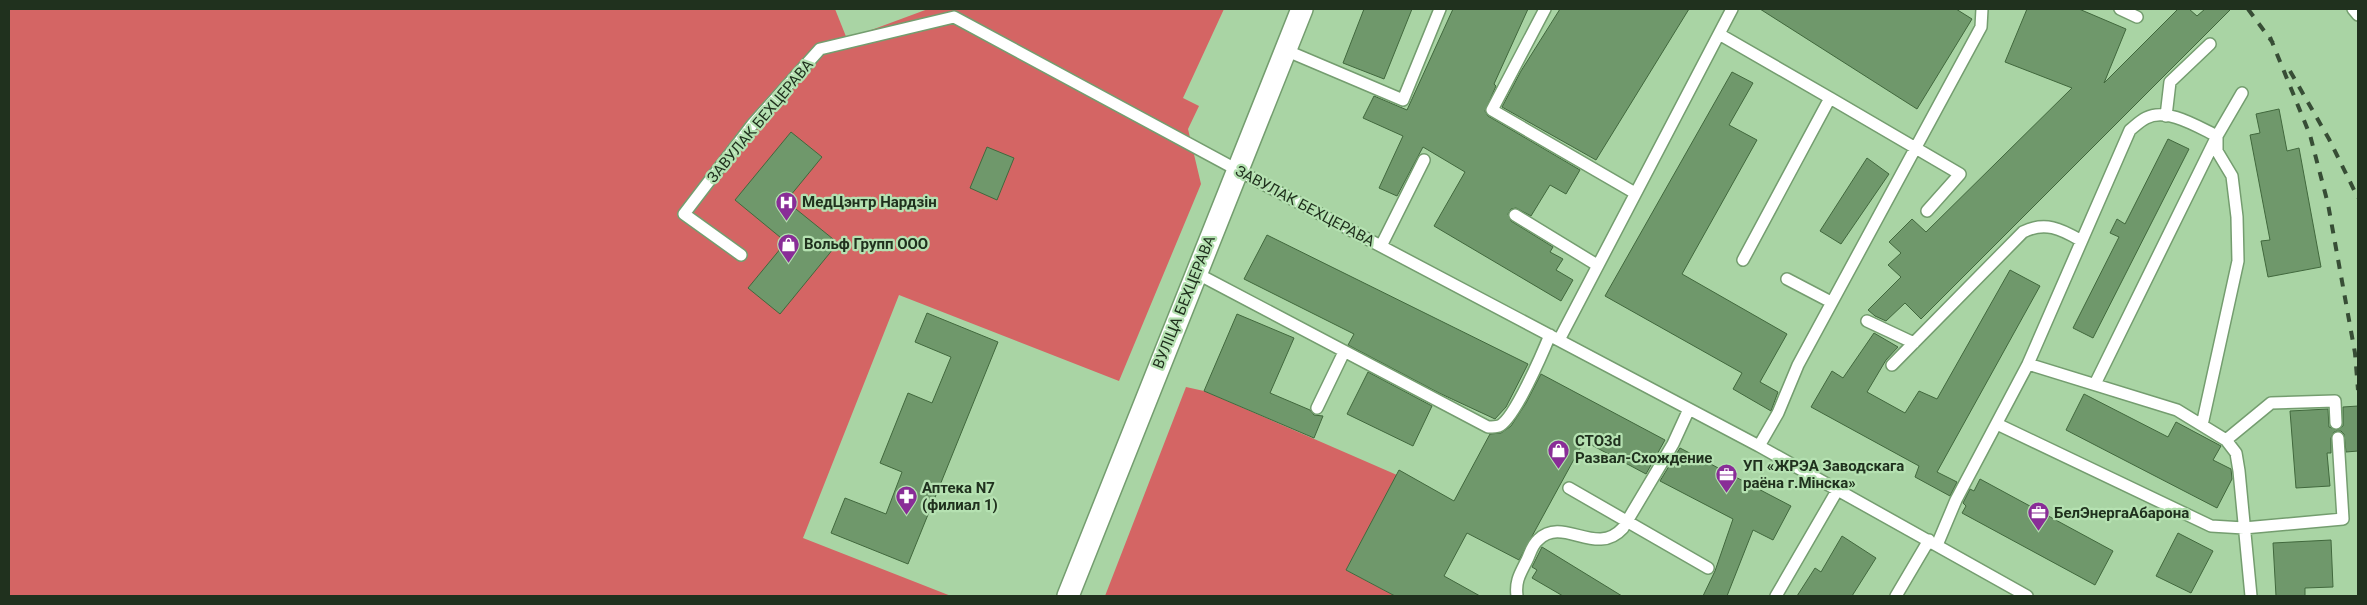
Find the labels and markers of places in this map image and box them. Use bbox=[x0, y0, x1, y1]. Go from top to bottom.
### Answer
hospital icon: МедЦэнтр Нардзін bbox=[774, 190, 798, 221]
place label: МедЦэнтр Нардзін bbox=[802, 193, 937, 211]
shop icon: Вольф Групп ООО bbox=[776, 232, 800, 263]
place label: Вольф Групп ООО bbox=[804, 235, 928, 253]
place label: СТО3d Развал-Схождение bbox=[1575, 432, 1712, 467]
shop icon: СТО3d Развал-Схождение bbox=[1547, 438, 1571, 469]
place label: УП «ЖРЭА Заводскага раёна г.Мінска» bbox=[1743, 457, 1904, 492]
office icon: УП «ЖРЭА Заводскага раёна г.Мінска» bbox=[1715, 463, 1739, 494]
place label: Аптека N7 (филиал 1) bbox=[922, 479, 998, 514]
pharmacy icon: Аптека N7 (филиал 1) bbox=[894, 485, 918, 516]
office icon: БелЭнергаАбарона bbox=[2026, 501, 2050, 532]
place label: БелЭнергаАбарона bbox=[2054, 504, 2189, 522]

